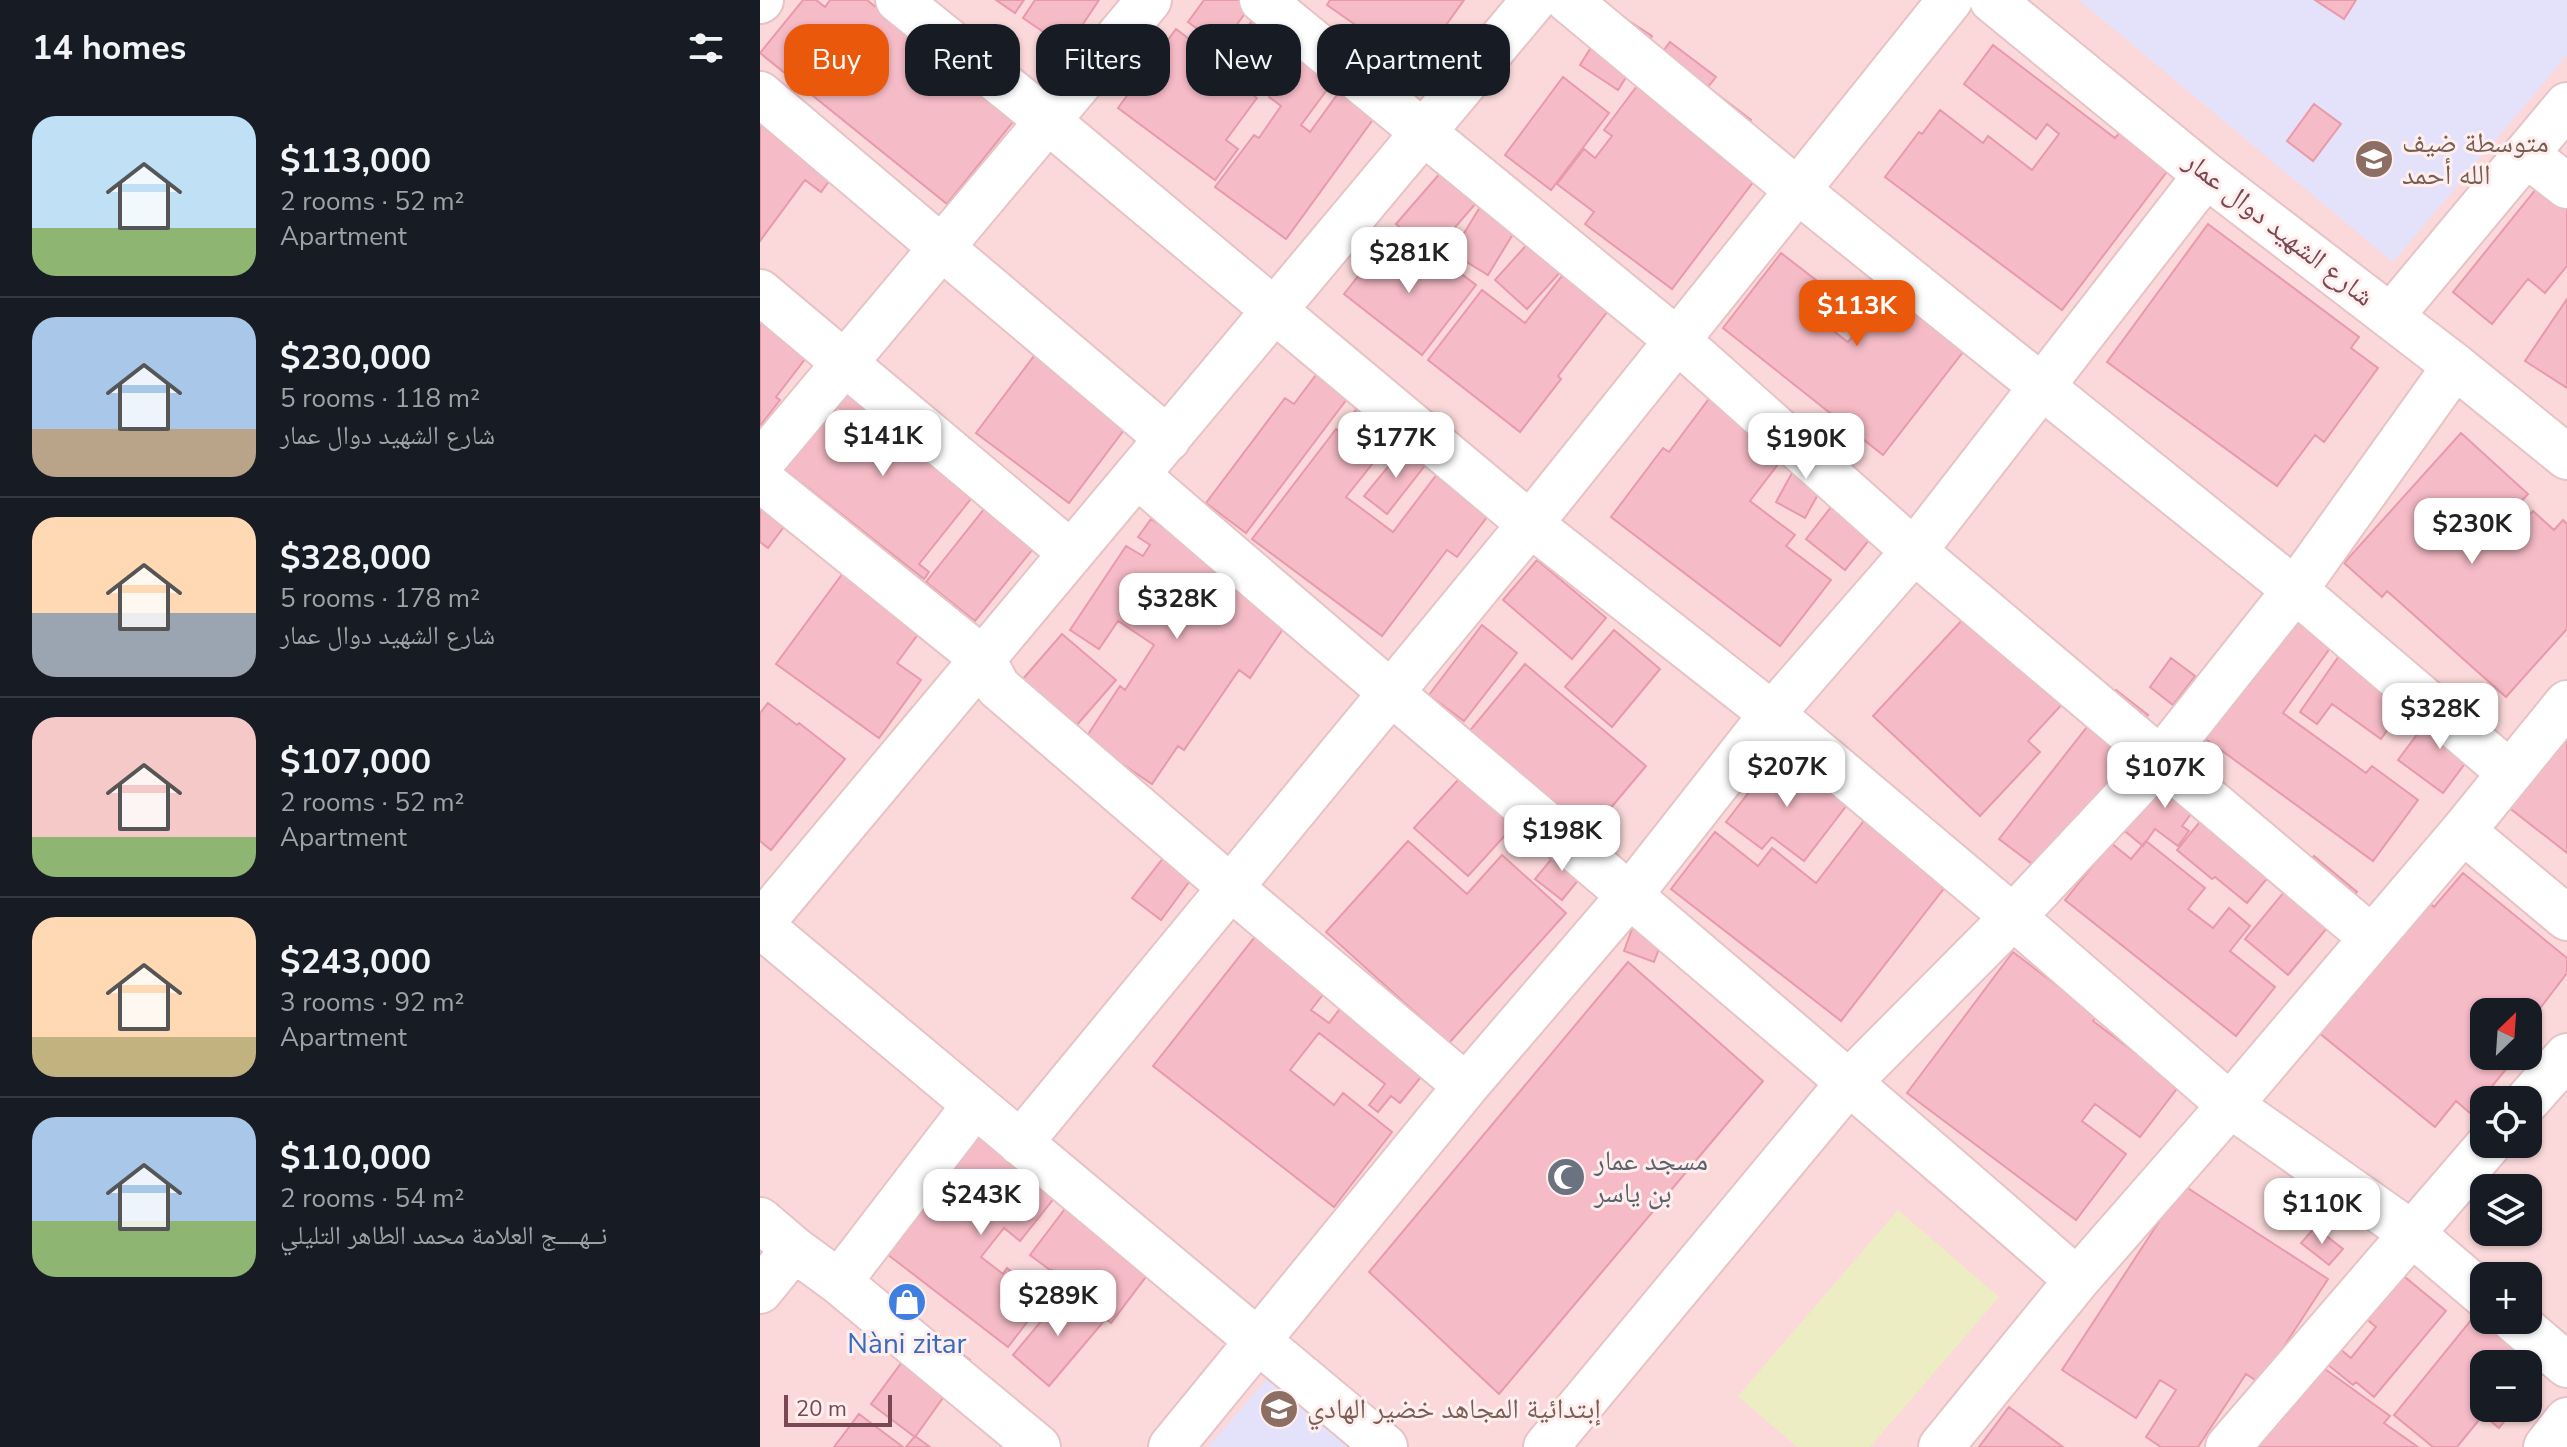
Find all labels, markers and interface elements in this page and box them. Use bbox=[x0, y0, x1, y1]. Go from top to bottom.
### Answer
chip: Buy bbox=[784, 24, 889, 96]
chip: Rent bbox=[905, 24, 1020, 96]
chip: Filters bbox=[1036, 24, 1170, 96]
chip: New bbox=[1186, 24, 1301, 96]
chip: Apartment bbox=[1317, 24, 1510, 96]
text: 14 homes bbox=[32, 25, 186, 71]
icon: filters bbox=[684, 26, 728, 70]
place label: متوسطة ضيف الله أحمد bbox=[2402, 124, 2549, 194]
text: $113,000 bbox=[280, 138, 431, 184]
school or university icon: متوسطة ضيف الله أحمد bbox=[2353, 138, 2395, 180]
street label: شارع الشهيد دوال عمار bbox=[2175, 142, 2382, 315]
icon: home bbox=[96, 148, 192, 244]
text: 2 rooms · 52 m² bbox=[280, 184, 464, 219]
text: Apartment bbox=[280, 219, 407, 254]
pin: $281K bbox=[1353, 227, 1465, 295]
text: $281K bbox=[1369, 235, 1449, 270]
pin: $113K bbox=[1801, 280, 1913, 348]
text: $113K bbox=[1817, 288, 1897, 323]
text: $230,000 bbox=[280, 335, 431, 381]
icon: home bbox=[96, 349, 192, 445]
text: 5 rooms · 118 m² bbox=[280, 381, 480, 416]
pin: $141K bbox=[827, 410, 939, 478]
pin: $177K bbox=[1340, 412, 1452, 480]
pin: $190K bbox=[1750, 413, 1862, 481]
text: شارع الشهيد دوال عمار bbox=[280, 418, 495, 453]
text: $141K bbox=[843, 418, 923, 453]
text: $177K bbox=[1356, 420, 1436, 455]
text: $190K bbox=[1766, 421, 1846, 456]
pin: $230K bbox=[2416, 498, 2528, 566]
text: $230K bbox=[2432, 506, 2512, 541]
text: $328,000 bbox=[280, 535, 431, 581]
icon: home bbox=[96, 549, 192, 645]
pin: $328K bbox=[1121, 573, 1233, 641]
text: 5 rooms · 178 m² bbox=[280, 581, 480, 616]
text: $328K bbox=[1137, 581, 1217, 616]
text: شارع الشهيد دوال عمار bbox=[280, 618, 495, 653]
pin: $328K bbox=[2384, 683, 2496, 751]
text: $328K bbox=[2400, 691, 2480, 726]
text: $107,000 bbox=[280, 739, 431, 785]
pin: $207K bbox=[1731, 741, 1843, 809]
pin: $107K bbox=[2109, 742, 2221, 810]
icon: home bbox=[96, 749, 192, 845]
text: $207K bbox=[1747, 749, 1827, 784]
text: $107K bbox=[2125, 750, 2205, 785]
text: 2 rooms · 52 m² bbox=[280, 785, 464, 820]
pin: $198K bbox=[1506, 805, 1618, 873]
text: $198K bbox=[1522, 813, 1602, 848]
text: Apartment bbox=[280, 820, 407, 855]
text: $243,000 bbox=[280, 939, 431, 985]
icon: home bbox=[96, 949, 192, 1045]
text: 3 rooms · 92 m² bbox=[280, 985, 464, 1020]
north arrow bbox=[2470, 998, 2542, 1070]
map controls bbox=[2470, 998, 2542, 1422]
text: Apartment bbox=[280, 1020, 407, 1055]
button: locate bbox=[2470, 1086, 2542, 1158]
text: $110,000 bbox=[280, 1135, 431, 1181]
place label: مسجد عمار بن ياسر bbox=[1593, 1142, 1708, 1212]
icon: home bbox=[96, 1149, 192, 1245]
mosque icon: مسجد عمار بن ياسر bbox=[1545, 1156, 1587, 1198]
pin: $243K bbox=[925, 1169, 1037, 1237]
button: layers bbox=[2470, 1174, 2542, 1246]
text: $243K bbox=[941, 1177, 1021, 1212]
pin: $110K bbox=[2266, 1178, 2378, 1246]
text: 2 rooms · 54 m² bbox=[280, 1181, 464, 1216]
text: $110K bbox=[2282, 1186, 2362, 1221]
text: نــهــــج العلامة محمد الطاهر التليلي bbox=[280, 1218, 607, 1253]
button: + bbox=[2470, 1262, 2542, 1334]
pin: $289K bbox=[1002, 1270, 1114, 1338]
text: $289K bbox=[1018, 1278, 1098, 1313]
shop icon: Nàni zitar bbox=[886, 1281, 928, 1323]
place label: Nàni zitar bbox=[847, 1325, 967, 1363]
button: − bbox=[2470, 1350, 2542, 1422]
school or university icon: إبتدائية المجاهد خضير الهادي bbox=[1258, 1388, 1300, 1430]
place label: إبتدائية المجاهد خضير الهادي bbox=[1307, 1390, 1601, 1431]
scale bar bbox=[784, 1391, 892, 1427]
text: 20 m bbox=[796, 1394, 847, 1424]

